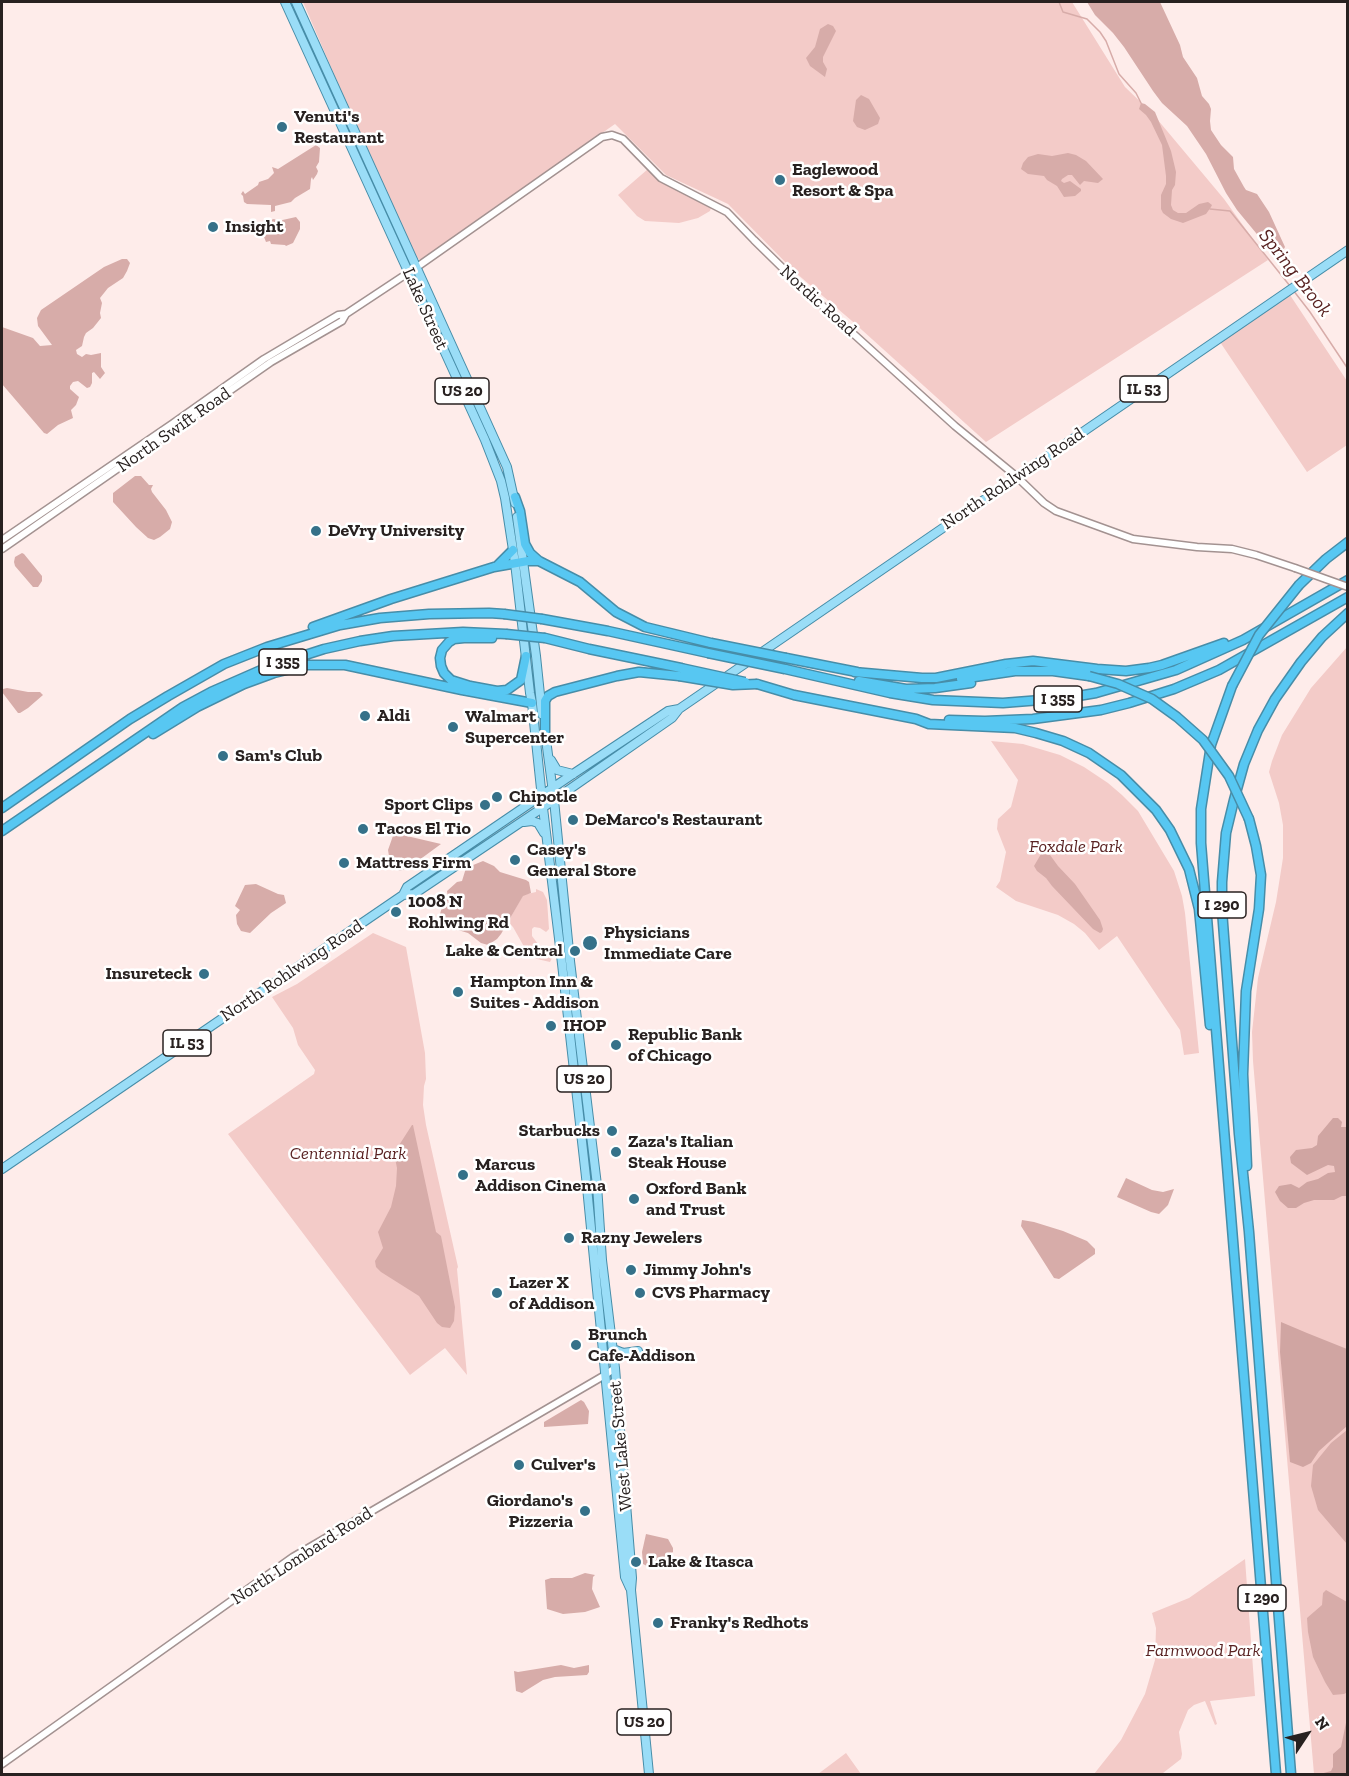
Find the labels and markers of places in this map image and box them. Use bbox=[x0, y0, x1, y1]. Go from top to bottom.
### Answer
place label: Venuti's Restaurant bbox=[294, 106, 384, 148]
marker: Venuti's Restaurant bbox=[275, 120, 289, 134]
place label: Eaglewood Resort & Spa bbox=[792, 159, 894, 201]
marker: Eaglewood Resort & Spa bbox=[773, 173, 787, 187]
place label: Insight bbox=[225, 216, 283, 238]
marker: Insight bbox=[206, 220, 220, 234]
place label: DeVry University bbox=[328, 520, 464, 542]
marker: DeVry University bbox=[309, 524, 323, 538]
place label: Aldi bbox=[377, 705, 410, 727]
place label: Walmart Supercenter bbox=[465, 706, 564, 748]
marker: Aldi bbox=[358, 709, 372, 723]
marker: Walmart Supercenter bbox=[446, 720, 460, 734]
place label: Sam's Club bbox=[235, 745, 322, 767]
marker: Sam's Club bbox=[216, 749, 230, 763]
place label: Chipotle bbox=[509, 786, 577, 808]
marker: Chipotle bbox=[490, 790, 504, 804]
place label: Sport Clips bbox=[384, 794, 473, 816]
marker: Sport Clips bbox=[478, 798, 492, 812]
place label: DeMarco's Restaurant bbox=[585, 809, 762, 831]
marker: DeMarco's Restaurant bbox=[566, 813, 580, 827]
place label: Tacos El Tio bbox=[375, 818, 471, 840]
marker: Tacos El Tio bbox=[356, 822, 370, 836]
place label: Casey's General Store bbox=[527, 839, 636, 882]
place label: Mattress Firm bbox=[356, 852, 471, 874]
marker: Casey's General Store bbox=[508, 853, 522, 867]
marker: Mattress Firm bbox=[337, 856, 351, 870]
place label: 1008 N Rohlwing Rd bbox=[408, 891, 509, 934]
marker: 1008 N Rohlwing Rd bbox=[389, 905, 403, 919]
place label: Physicians Immediate Care bbox=[604, 922, 732, 964]
marker: Physicians Immediate Care bbox=[581, 934, 599, 952]
place label: Lake & Central bbox=[446, 940, 563, 962]
marker: Lake & Central bbox=[568, 944, 582, 958]
place label: Insureteck bbox=[105, 963, 192, 985]
marker: Insureteck bbox=[197, 967, 211, 981]
place label: Hampton Inn & Suites - Addison bbox=[470, 971, 599, 1014]
marker: Hampton Inn & Suites - Addison bbox=[451, 985, 465, 999]
place label: IHOP bbox=[563, 1015, 606, 1037]
marker: IHOP bbox=[544, 1019, 558, 1033]
place label: Republic Bank of Chicago bbox=[628, 1024, 742, 1066]
marker: Republic Bank of Chicago bbox=[609, 1038, 623, 1052]
place label: Starbucks bbox=[519, 1120, 600, 1142]
marker: Starbucks bbox=[605, 1124, 619, 1138]
place label: Zaza's Italian Steak House bbox=[628, 1131, 733, 1174]
marker: Zaza's Italian Steak House bbox=[609, 1145, 623, 1159]
place label: Marcus Addison Cinema bbox=[475, 1154, 606, 1196]
marker: Marcus Addison Cinema bbox=[456, 1168, 470, 1182]
place label: Oxford Bank and Trust bbox=[646, 1178, 746, 1220]
marker: Oxford Bank and Trust bbox=[627, 1192, 641, 1206]
place label: Razny Jewelers bbox=[581, 1227, 702, 1249]
marker: Razny Jewelers bbox=[562, 1231, 576, 1245]
place label: Jimmy John's bbox=[643, 1259, 751, 1281]
marker: Jimmy John's bbox=[624, 1263, 638, 1277]
place label: Lazer X of Addison bbox=[509, 1272, 594, 1314]
place label: CVS Pharmacy bbox=[652, 1282, 770, 1304]
marker: Lazer X of Addison bbox=[490, 1286, 504, 1300]
marker: CVS Pharmacy bbox=[633, 1286, 647, 1300]
place label: Brunch Cafe-Addison bbox=[588, 1324, 695, 1366]
marker: Brunch Cafe-Addison bbox=[569, 1338, 583, 1352]
place label: Culver's bbox=[531, 1454, 596, 1476]
marker: Culver's bbox=[512, 1458, 526, 1472]
place label: Giordano's Pizzeria bbox=[487, 1490, 573, 1532]
marker: Giordano's Pizzeria bbox=[578, 1504, 592, 1518]
place label: Lake & Itasca bbox=[648, 1551, 753, 1573]
marker: Lake & Itasca bbox=[629, 1555, 643, 1569]
place label: Franky's Redhots bbox=[670, 1612, 808, 1634]
marker: Franky's Redhots bbox=[651, 1616, 665, 1630]

